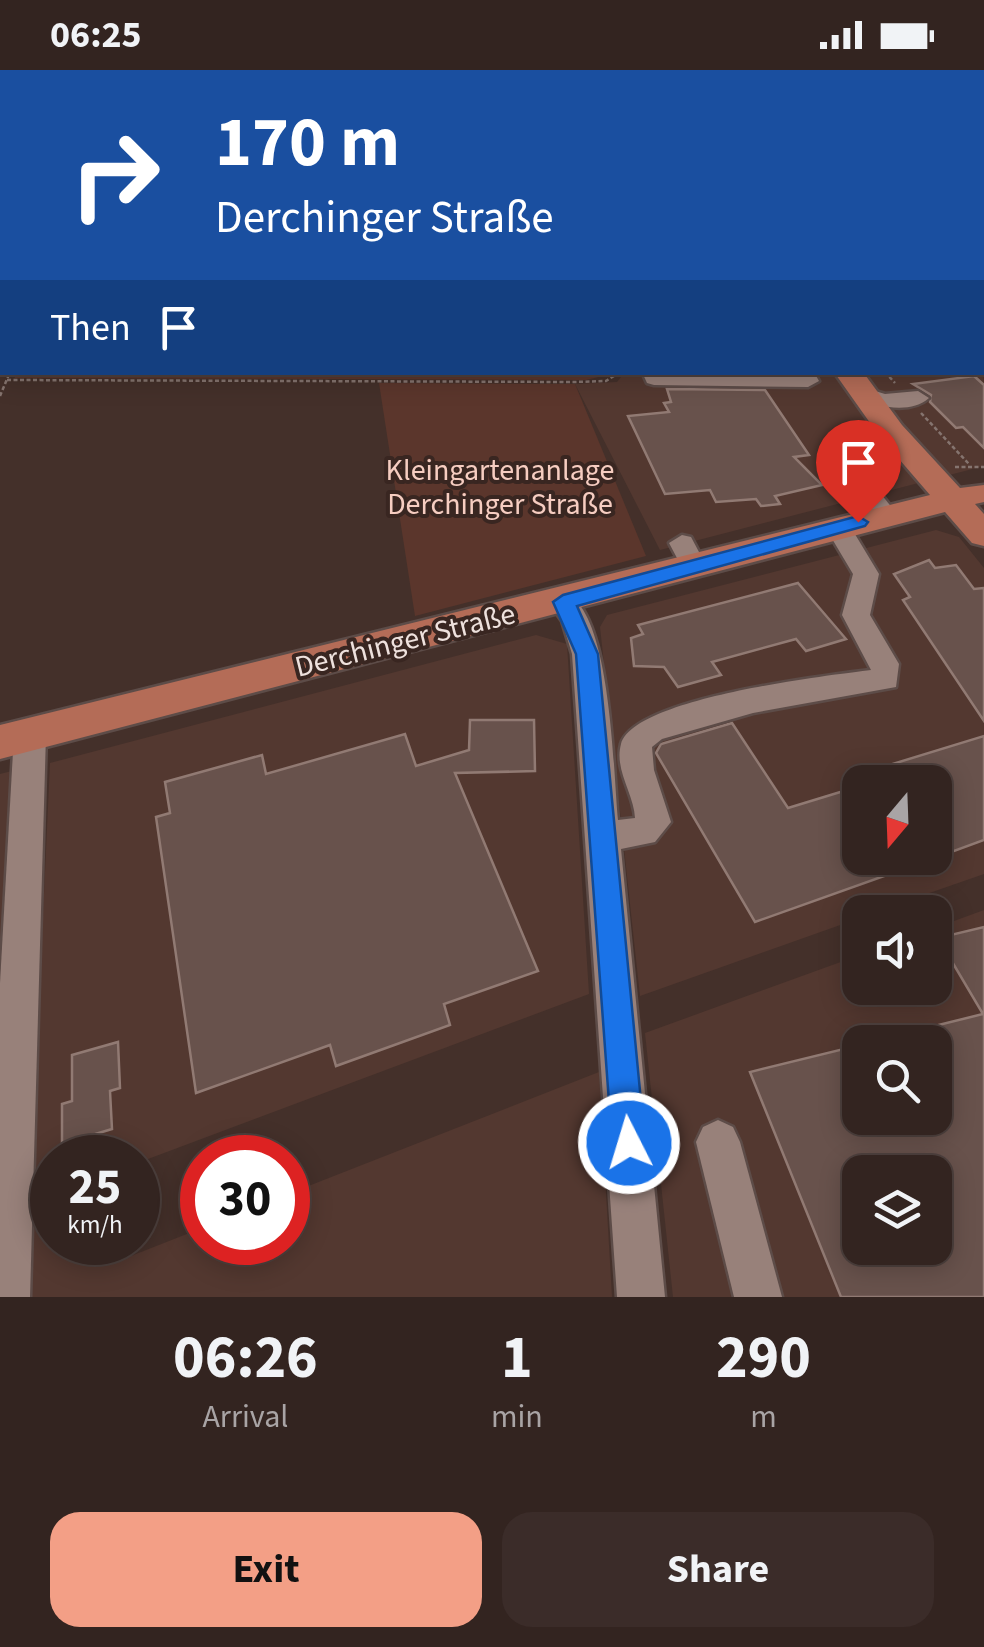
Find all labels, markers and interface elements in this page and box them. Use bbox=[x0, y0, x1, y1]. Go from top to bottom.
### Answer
text: 06:25 bbox=[50, 8, 142, 62]
text: 170 m bbox=[215, 93, 400, 193]
icon: right bbox=[50, 110, 180, 240]
text: Derchinger Straße bbox=[215, 186, 554, 250]
icon: arrive bbox=[151, 300, 206, 355]
text: Then bbox=[50, 301, 131, 355]
pin bbox=[816, 420, 901, 523]
icon: arrive bbox=[831, 435, 886, 490]
park label: Kleingartenanlage Derchinger Straße bbox=[386, 449, 614, 526]
street label: Derchinger Straße bbox=[290, 592, 520, 689]
north arrow bbox=[842, 765, 952, 875]
map controls bbox=[842, 765, 952, 1265]
button: sound bbox=[842, 895, 952, 1005]
button: search bbox=[842, 1025, 952, 1135]
position arrow bbox=[577, 1091, 681, 1195]
speed limit sign: 30 bbox=[180, 1135, 310, 1265]
text: 25 bbox=[69, 1152, 121, 1223]
button: layers bbox=[842, 1155, 952, 1265]
text: km/h bbox=[67, 1207, 123, 1243]
text: 06:26 bbox=[173, 1316, 318, 1401]
text: 1 bbox=[501, 1316, 533, 1401]
text: 290 bbox=[716, 1316, 811, 1401]
text: Arrival bbox=[202, 1394, 288, 1440]
text: min bbox=[491, 1394, 543, 1440]
text: m bbox=[750, 1394, 777, 1440]
button: Exit bbox=[50, 1512, 482, 1627]
button: Share bbox=[502, 1512, 934, 1627]

